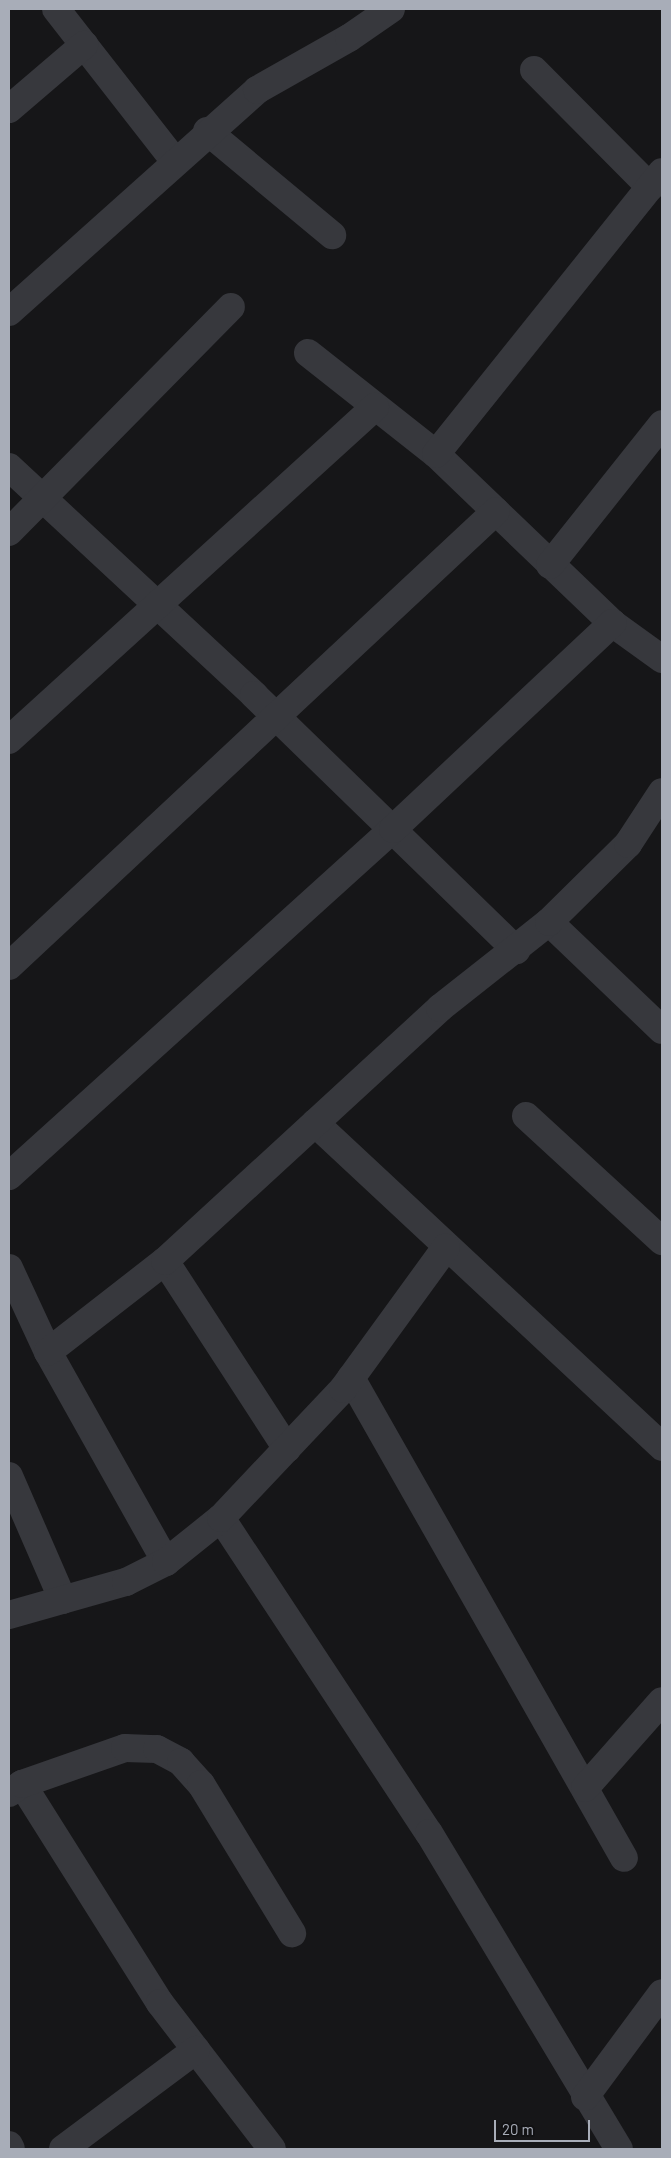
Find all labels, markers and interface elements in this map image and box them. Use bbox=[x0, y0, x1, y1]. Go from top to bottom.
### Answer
scale bar bbox=[496, 2110, 592, 2142]
text: 20 m bbox=[502, 2120, 534, 2138]

